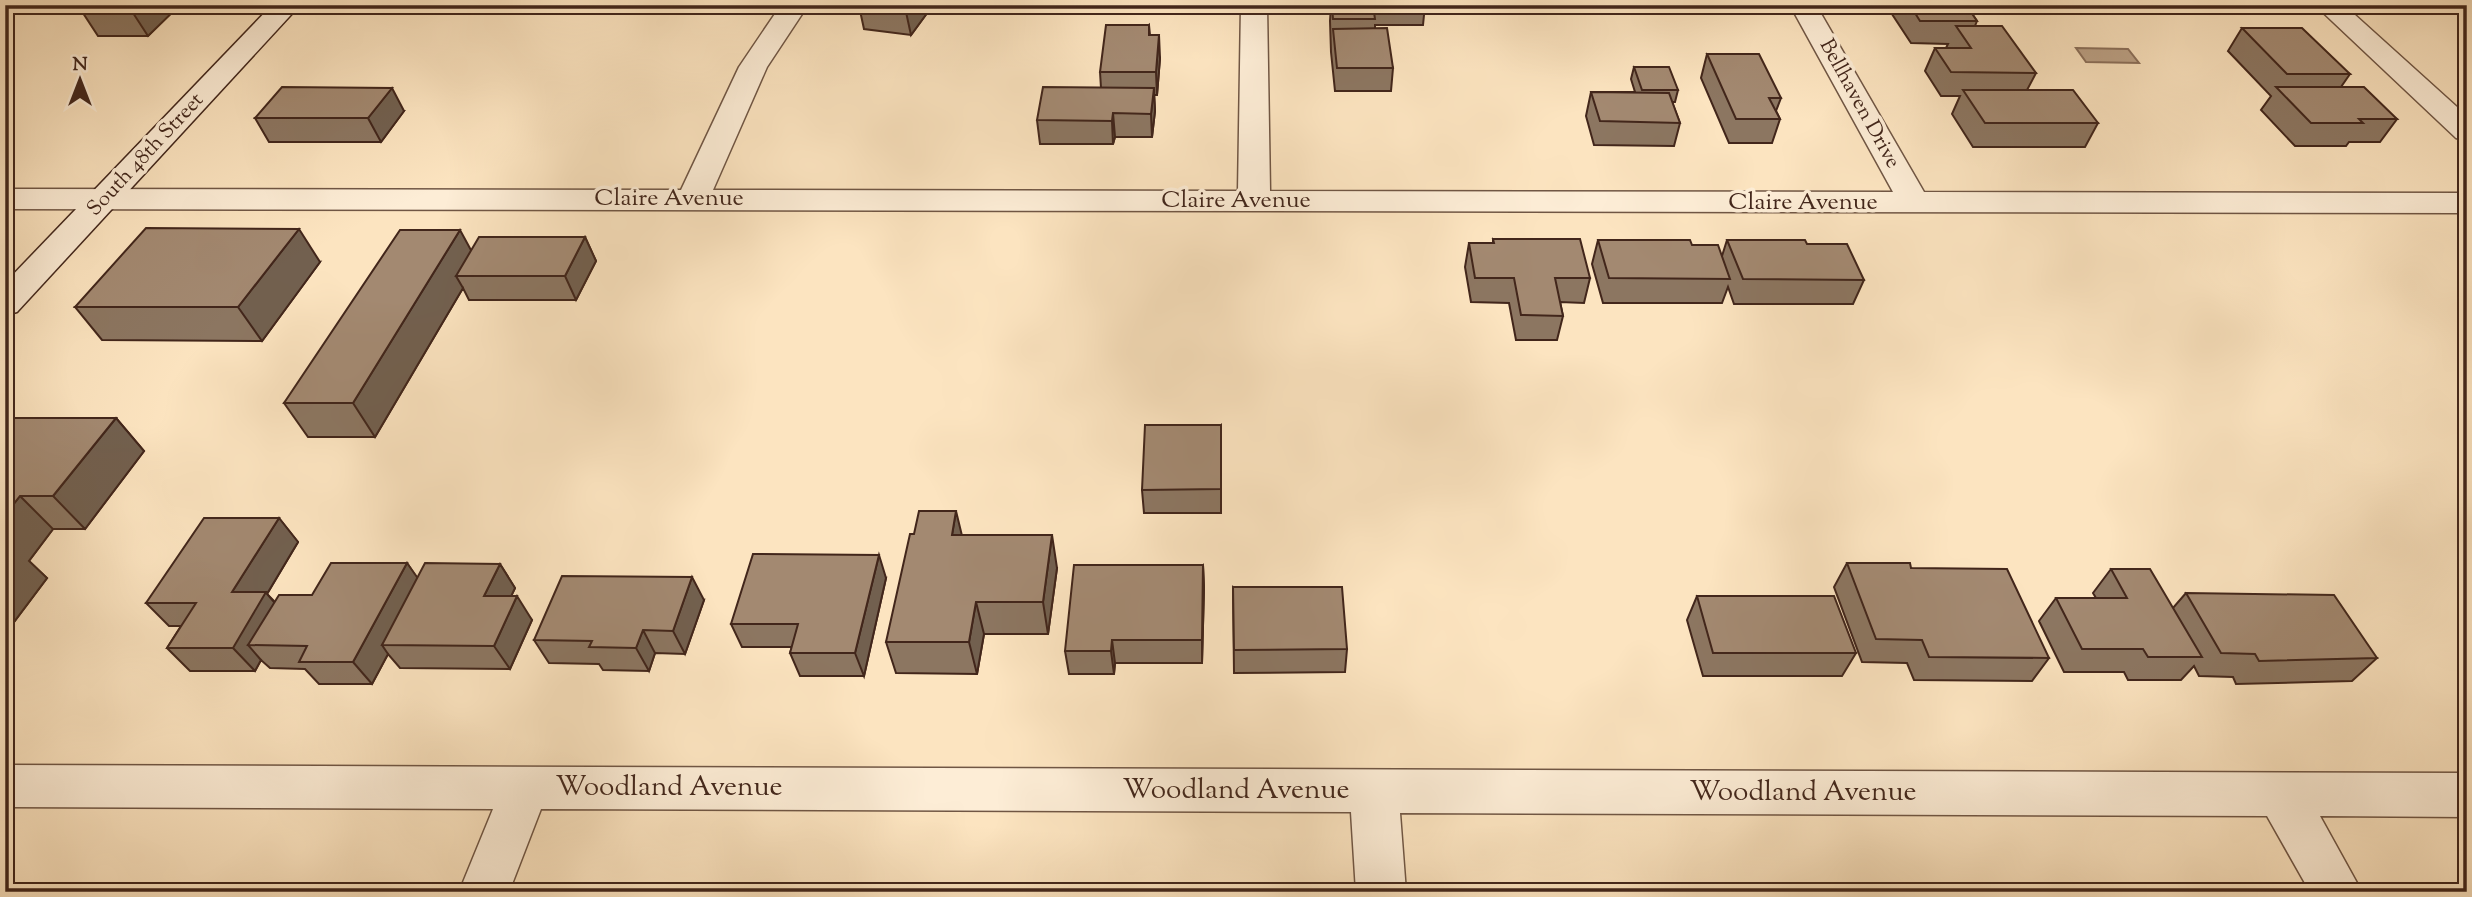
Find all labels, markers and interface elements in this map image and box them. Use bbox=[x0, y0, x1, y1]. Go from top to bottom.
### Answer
street label: Bellhaven Drive bbox=[1811, 34, 1907, 174]
north arrow bbox=[46, 46, 116, 116]
text: N bbox=[72, 52, 88, 79]
street label: South 48th Street bbox=[81, 86, 211, 224]
street label: Claire Avenue bbox=[594, 182, 744, 216]
street label: Claire Avenue bbox=[1161, 184, 1311, 218]
street label: Claire Avenue bbox=[1728, 186, 1878, 220]
street label: Woodland Avenue bbox=[555, 768, 783, 808]
street label: Woodland Avenue bbox=[1122, 771, 1350, 811]
street label: Woodland Avenue bbox=[1689, 773, 1917, 813]

